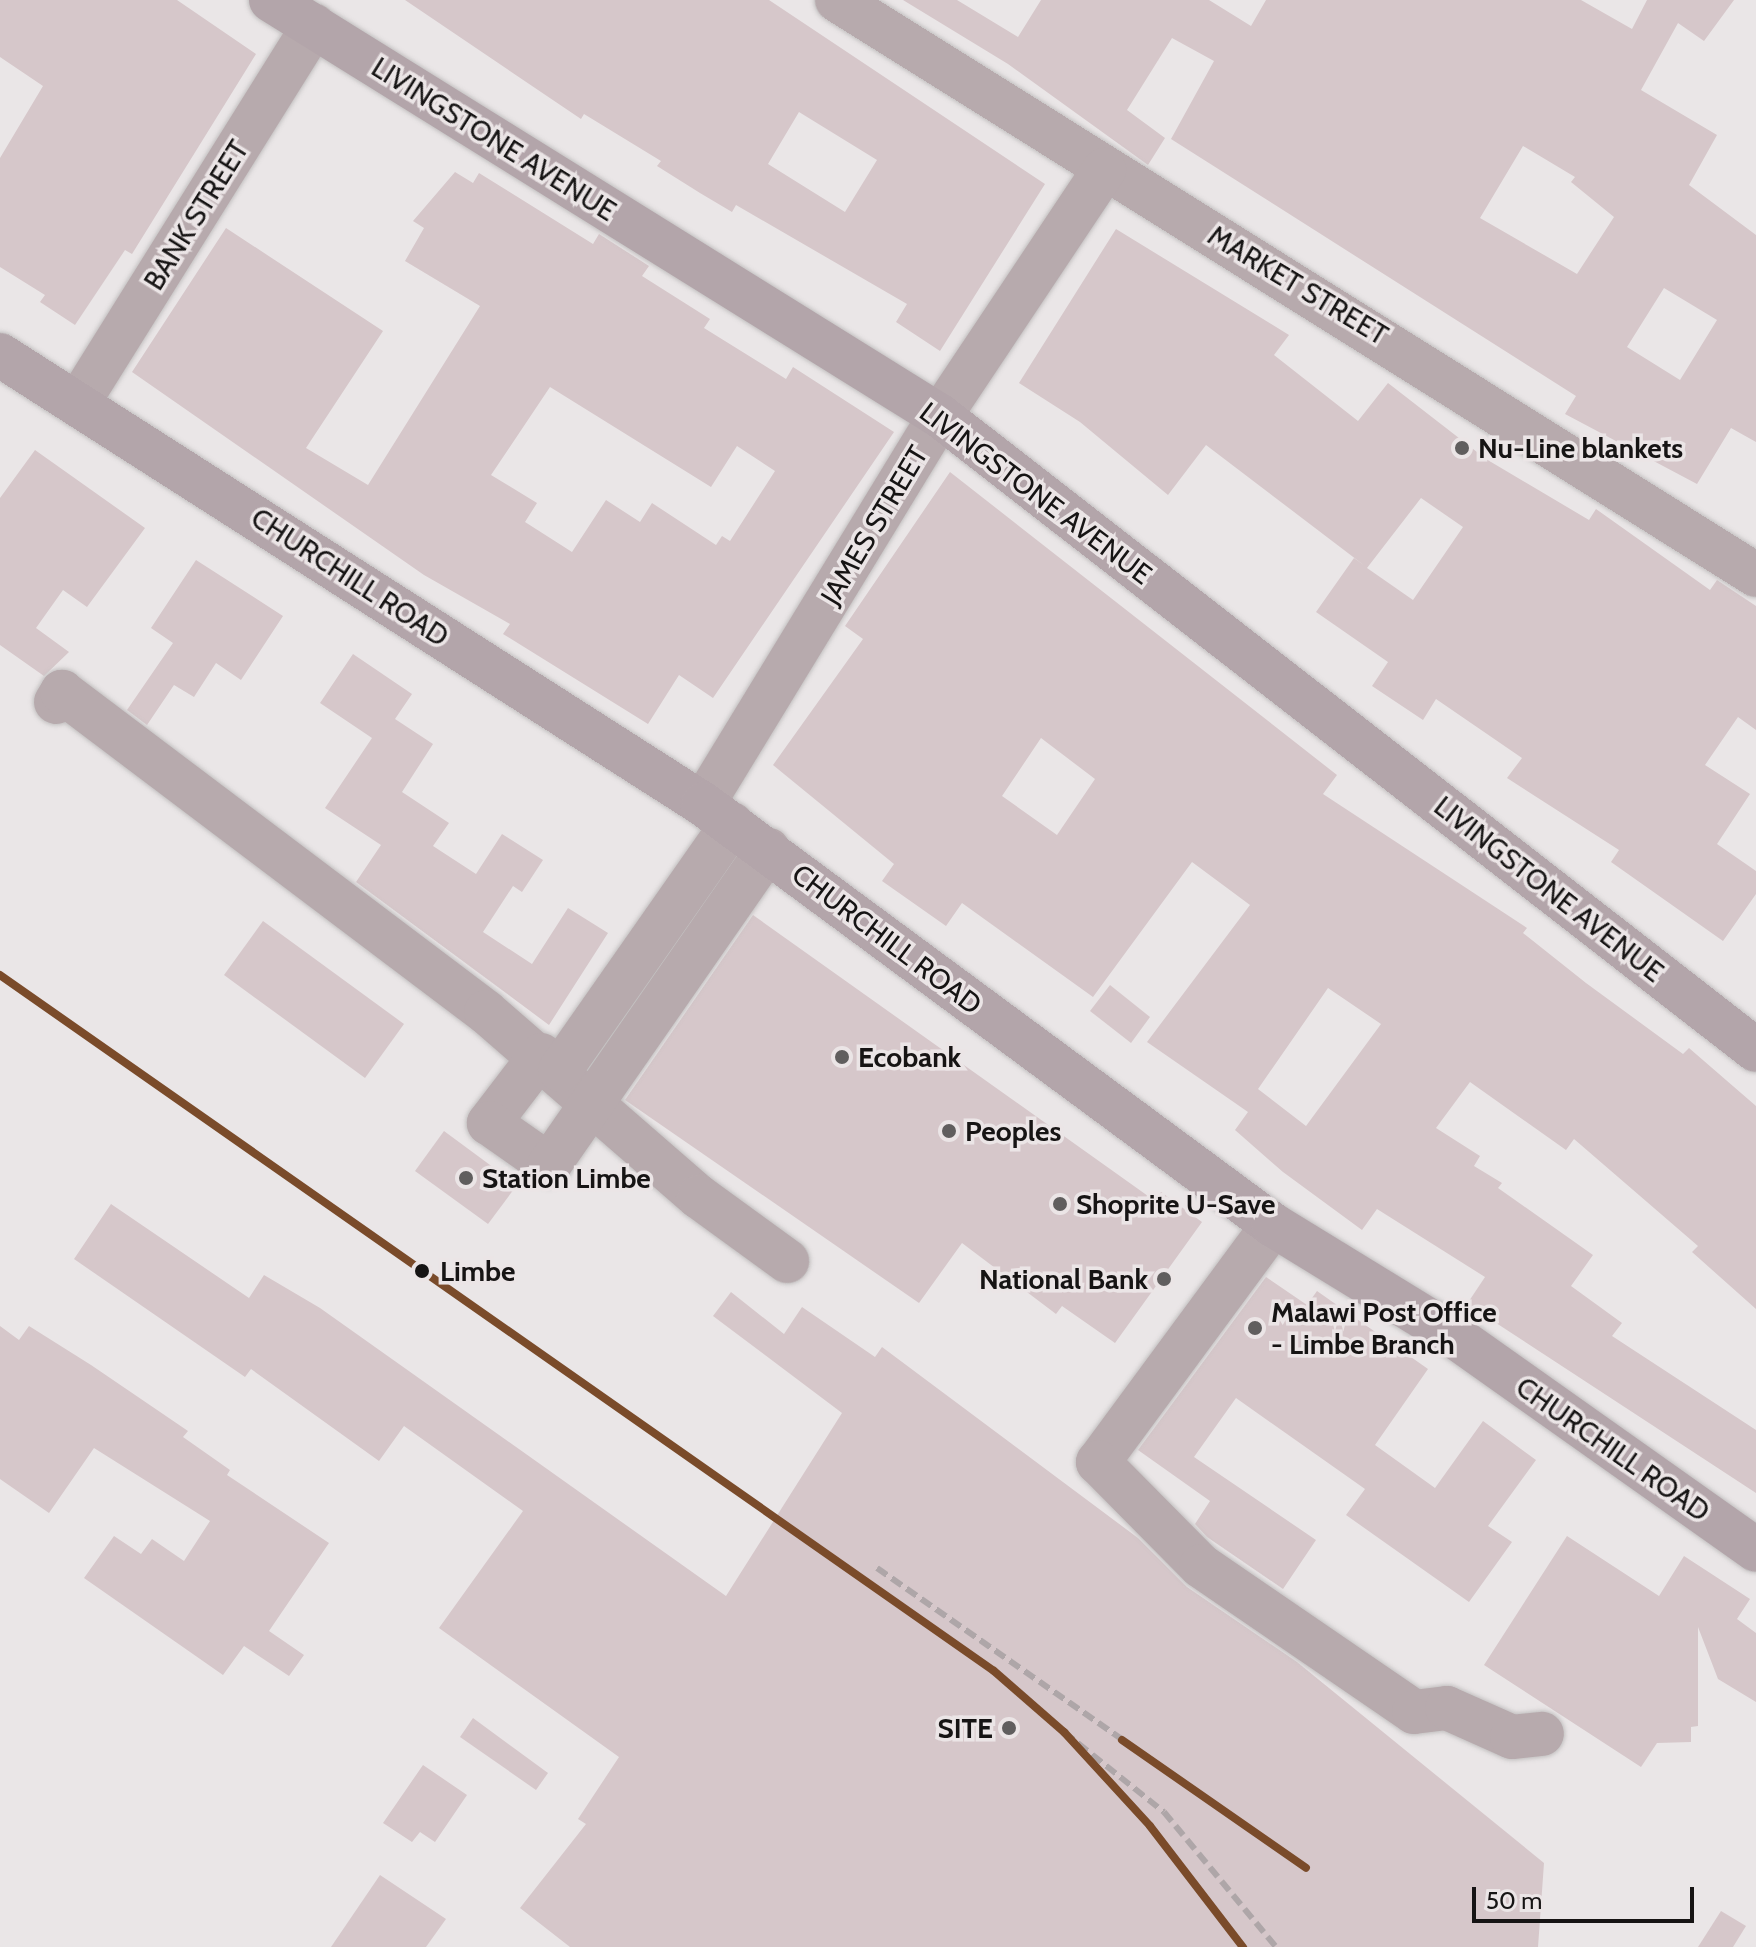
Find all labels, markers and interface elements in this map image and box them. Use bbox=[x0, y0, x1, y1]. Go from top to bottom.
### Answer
street label: LIVINGSTONE AVENUE bbox=[366, 50, 622, 228]
street label: BANK STREET bbox=[137, 134, 255, 296]
street label: MARKET STREET bbox=[1202, 218, 1394, 352]
street label: LIVINGSTONE AVENUE bbox=[913, 395, 1159, 591]
place label: Nu-Line blankets bbox=[1478, 431, 1683, 465]
marker: Nu-Line blankets bbox=[1453, 439, 1471, 457]
street label: JAMES STREET bbox=[813, 440, 935, 610]
street label: CHURCHILL ROAD bbox=[245, 501, 455, 653]
street label: LIVINGSTONE AVENUE bbox=[1428, 789, 1670, 989]
street label: CHURCHILL ROAD bbox=[786, 857, 988, 1021]
place label: Ecobank bbox=[858, 1040, 961, 1074]
marker: Ecobank bbox=[833, 1048, 851, 1066]
place label: Peoples bbox=[965, 1114, 1061, 1148]
marker: Peoples bbox=[940, 1122, 958, 1140]
place label: Station Limbe bbox=[482, 1161, 651, 1195]
marker: Station Limbe bbox=[457, 1169, 475, 1187]
place label: Shoprite U-Save bbox=[1076, 1187, 1275, 1221]
marker: Shoprite U-Save bbox=[1051, 1195, 1069, 1213]
place label: Limbe bbox=[440, 1254, 515, 1288]
marker: Limbe bbox=[411, 1260, 433, 1282]
place label: National Bank bbox=[979, 1262, 1148, 1296]
marker: National Bank bbox=[1155, 1270, 1173, 1288]
place label: Malawi Post Office - Limbe Branch bbox=[1271, 1295, 1497, 1361]
marker: Malawi Post Office - Limbe Branch bbox=[1246, 1319, 1264, 1337]
street label: CHURCHILL ROAD bbox=[1510, 1370, 1716, 1528]
place label: SITE bbox=[937, 1711, 993, 1745]
marker: SITE bbox=[1000, 1719, 1018, 1737]
scale bar bbox=[1476, 1871, 1698, 1921]
text: 50 m bbox=[1486, 1886, 1542, 1915]

